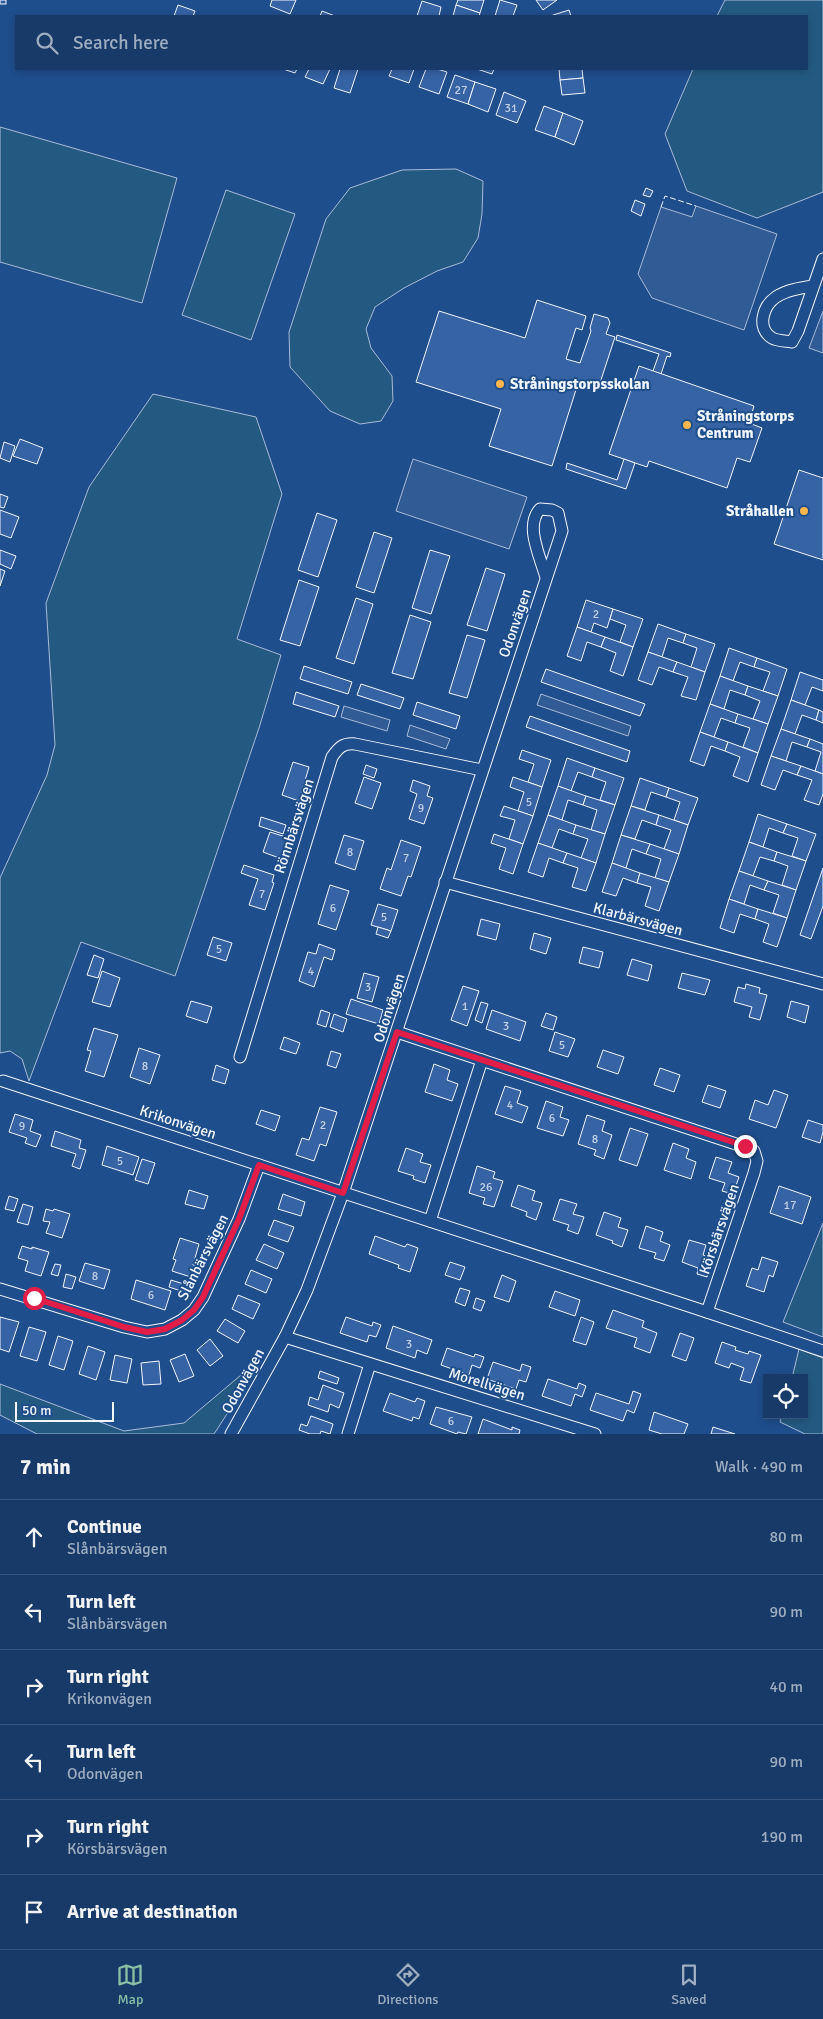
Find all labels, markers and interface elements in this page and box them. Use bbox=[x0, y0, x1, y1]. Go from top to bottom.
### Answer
search box bbox=[15, 15, 808, 70]
icon: search bbox=[33, 29, 61, 57]
text: Search here bbox=[73, 31, 169, 55]
house number: 27 bbox=[455, 83, 467, 98]
house number: 31 bbox=[505, 101, 517, 116]
place label: Stråningstorpsskolan bbox=[510, 375, 650, 393]
marker: Stråningstorpsskolan bbox=[494, 378, 506, 390]
place label: Stråningstorps Centrum bbox=[697, 407, 794, 442]
marker: Stråningstorps Centrum bbox=[681, 419, 693, 431]
place label: Stråhallen bbox=[726, 502, 794, 520]
marker: Stråhallen bbox=[798, 505, 810, 517]
street label: Odonvägen bbox=[495, 586, 535, 660]
house number: 2 bbox=[593, 607, 599, 622]
street label: Rönnbärsvägen bbox=[270, 776, 318, 876]
house number: 5 bbox=[526, 795, 532, 810]
house number: 9 bbox=[418, 801, 424, 816]
house number: 8 bbox=[347, 845, 353, 860]
house number: 7 bbox=[403, 851, 409, 866]
house number: 7 bbox=[259, 887, 265, 902]
street label: Klarbärsvägen bbox=[591, 898, 685, 940]
house number: 6 bbox=[330, 901, 336, 916]
house number: 5 bbox=[381, 910, 387, 925]
house number: 5 bbox=[216, 942, 222, 957]
house number: 4 bbox=[308, 964, 315, 979]
street label: Odonvägen bbox=[369, 971, 409, 1045]
house number: 3 bbox=[365, 980, 371, 995]
house number: 1 bbox=[462, 999, 468, 1014]
house number: 3 bbox=[503, 1019, 509, 1034]
house number: 5 bbox=[559, 1038, 565, 1053]
house number: 8 bbox=[142, 1059, 148, 1074]
house number: 4 bbox=[507, 1098, 514, 1113]
street label: Krikonvägen bbox=[137, 1101, 219, 1143]
house number: 6 bbox=[549, 1111, 555, 1126]
house number: 2 bbox=[320, 1118, 326, 1133]
house number: 9 bbox=[19, 1119, 25, 1134]
house number: 8 bbox=[592, 1132, 598, 1147]
route end bbox=[734, 1135, 757, 1158]
house number: 5 bbox=[117, 1154, 123, 1169]
house number: 26 bbox=[480, 1180, 492, 1195]
street label: Körsbärsvägen bbox=[695, 1182, 743, 1276]
house number: 17 bbox=[784, 1198, 796, 1213]
street label: Slånbärsvägen bbox=[174, 1211, 232, 1303]
house number: 8 bbox=[92, 1269, 98, 1284]
route start bbox=[23, 1287, 46, 1310]
house number: 6 bbox=[148, 1288, 154, 1303]
house number: 3 bbox=[406, 1337, 412, 1352]
street label: Odonvägen bbox=[218, 1345, 268, 1417]
street label: Morellvägen bbox=[447, 1364, 527, 1404]
map controls bbox=[763, 1374, 808, 1419]
button: locate bbox=[763, 1374, 808, 1419]
scale bar bbox=[15, 1399, 114, 1422]
text: 50 m bbox=[22, 1402, 51, 1419]
house number: 6 bbox=[448, 1414, 454, 1429]
text: 7 min bbox=[20, 1454, 71, 1480]
text: Walk · 490 m bbox=[715, 1457, 803, 1477]
text: Continue bbox=[67, 1515, 142, 1539]
icon: ahead bbox=[20, 1523, 48, 1551]
text: 80 m bbox=[769, 1527, 803, 1547]
text: Slånbärsvägen bbox=[67, 1539, 167, 1559]
text: Turn left bbox=[67, 1590, 136, 1614]
icon: left bbox=[20, 1598, 48, 1626]
text: 90 m bbox=[769, 1602, 803, 1622]
text: Slånbärsvägen bbox=[67, 1614, 167, 1634]
text: Turn right bbox=[67, 1665, 149, 1689]
icon: right bbox=[20, 1673, 48, 1701]
text: 40 m bbox=[769, 1677, 803, 1697]
text: Krikonvägen bbox=[67, 1689, 152, 1709]
text: Turn left bbox=[67, 1740, 136, 1764]
icon: left bbox=[20, 1748, 48, 1776]
text: 90 m bbox=[769, 1752, 803, 1772]
text: Odonvägen bbox=[67, 1764, 143, 1784]
text: Turn right bbox=[67, 1815, 149, 1839]
icon: right bbox=[20, 1823, 48, 1851]
text: 190 m bbox=[761, 1827, 803, 1847]
text: Körsbärsvägen bbox=[67, 1839, 167, 1859]
icon: arrive bbox=[20, 1898, 48, 1926]
text: Arrive at destination bbox=[67, 1900, 238, 1924]
tab: Map bbox=[116, 1961, 144, 2008]
tab: Directions bbox=[377, 1961, 438, 2008]
tab: Saved bbox=[671, 1961, 707, 2008]

